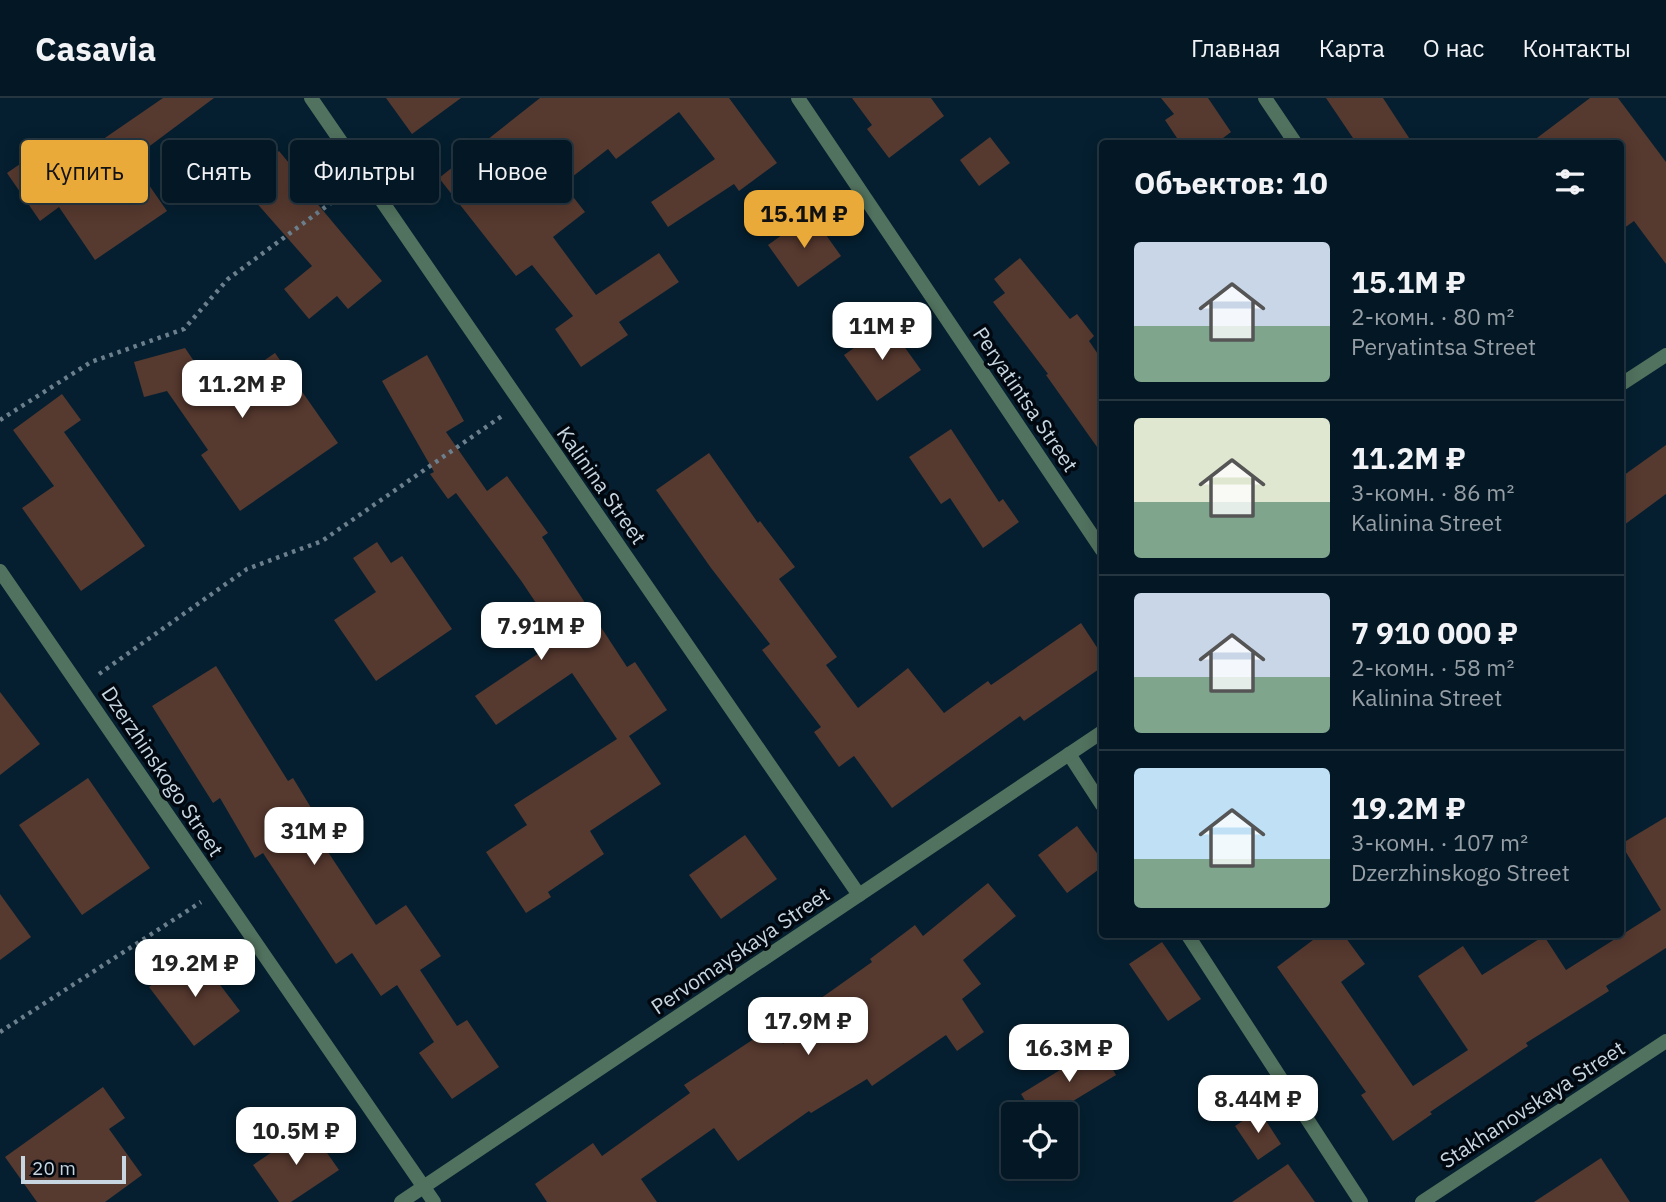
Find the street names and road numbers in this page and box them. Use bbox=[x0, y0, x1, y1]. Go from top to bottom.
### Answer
street label: Peryatintsa Street bbox=[967, 321, 1085, 477]
street label: Kalinina Street bbox=[551, 420, 653, 550]
street label: Dzerzhinskogo Street bbox=[96, 680, 230, 862]
street label: Pervomayskaya Street bbox=[645, 880, 835, 1020]
street label: Stakhanovskaya Street bbox=[1434, 1034, 1630, 1174]

